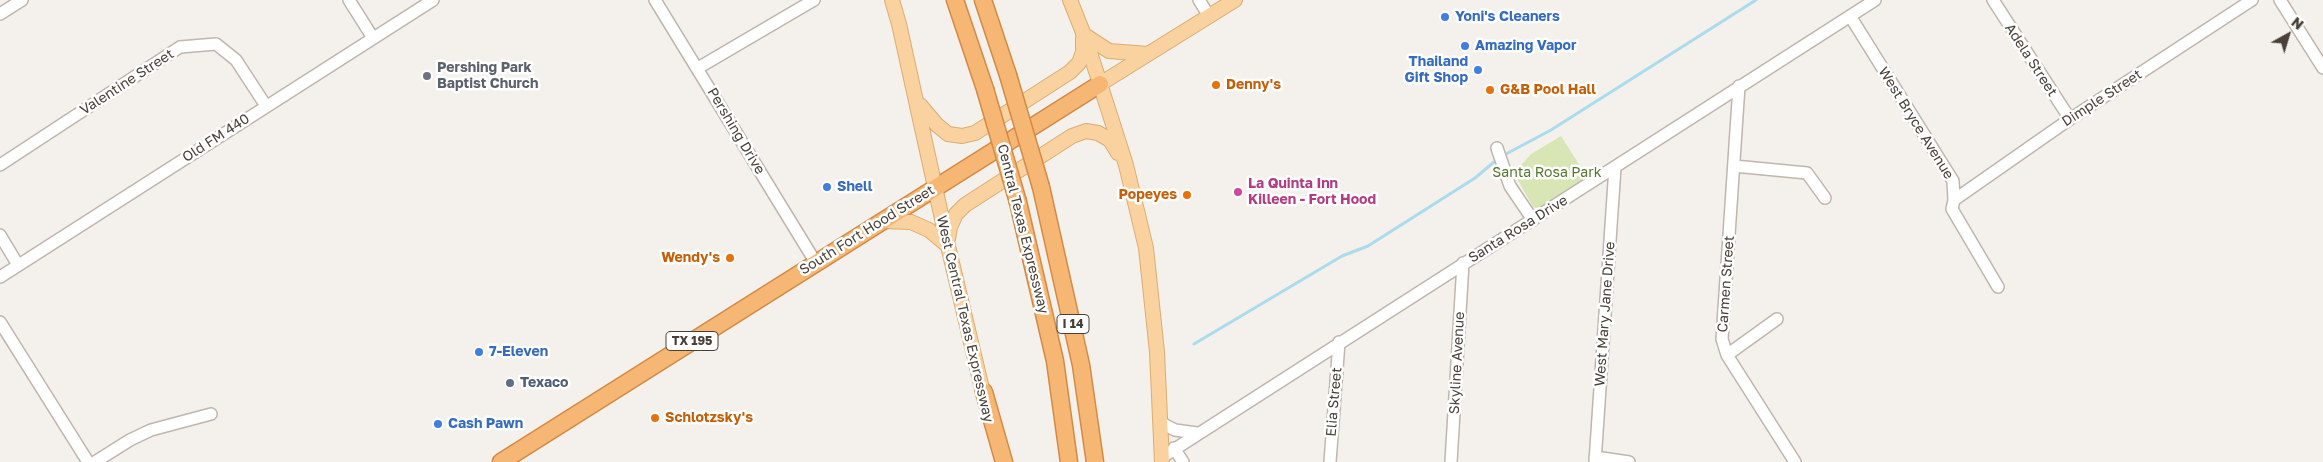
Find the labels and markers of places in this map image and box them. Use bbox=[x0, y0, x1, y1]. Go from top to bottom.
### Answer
place label: Yoni's Cleaners bbox=[1455, 9, 1560, 25]
marker: Yoni's Cleaners bbox=[1439, 11, 1451, 23]
place label: Amazing Vapor bbox=[1475, 38, 1576, 54]
marker: Amazing Vapor bbox=[1459, 40, 1471, 52]
place label: Thailand Gift Shop bbox=[1405, 54, 1468, 86]
place label: Pershing Park Baptist Church bbox=[437, 60, 538, 92]
marker: Thailand Gift Shop bbox=[1472, 64, 1484, 76]
marker: Pershing Park Baptist Church bbox=[421, 70, 433, 82]
place label: Denny's bbox=[1226, 77, 1281, 93]
marker: Denny's bbox=[1210, 79, 1222, 91]
place label: G&B Pool Hall bbox=[1500, 82, 1596, 98]
marker: G&B Pool Hall bbox=[1484, 84, 1496, 96]
place label: La Quinta Inn Killeen - Fort Hood bbox=[1248, 176, 1376, 208]
place label: Shell bbox=[837, 179, 872, 195]
marker: Shell bbox=[821, 181, 833, 193]
marker: La Quinta Inn Killeen - Fort Hood bbox=[1232, 186, 1244, 198]
place label: Popeyes bbox=[1119, 187, 1177, 203]
marker: Popeyes bbox=[1181, 189, 1193, 201]
place label: Wendy's bbox=[661, 250, 720, 266]
marker: Wendy's bbox=[724, 252, 736, 264]
place label: 7-Eleven bbox=[489, 344, 548, 360]
marker: 7-Eleven bbox=[473, 346, 485, 358]
place label: Texaco bbox=[520, 375, 569, 391]
marker: Texaco bbox=[504, 377, 516, 389]
place label: Schlotzsky's bbox=[665, 410, 753, 426]
marker: Schlotzsky's bbox=[649, 412, 661, 424]
place label: Cash Pawn bbox=[448, 416, 523, 432]
marker: Cash Pawn bbox=[432, 418, 444, 430]

